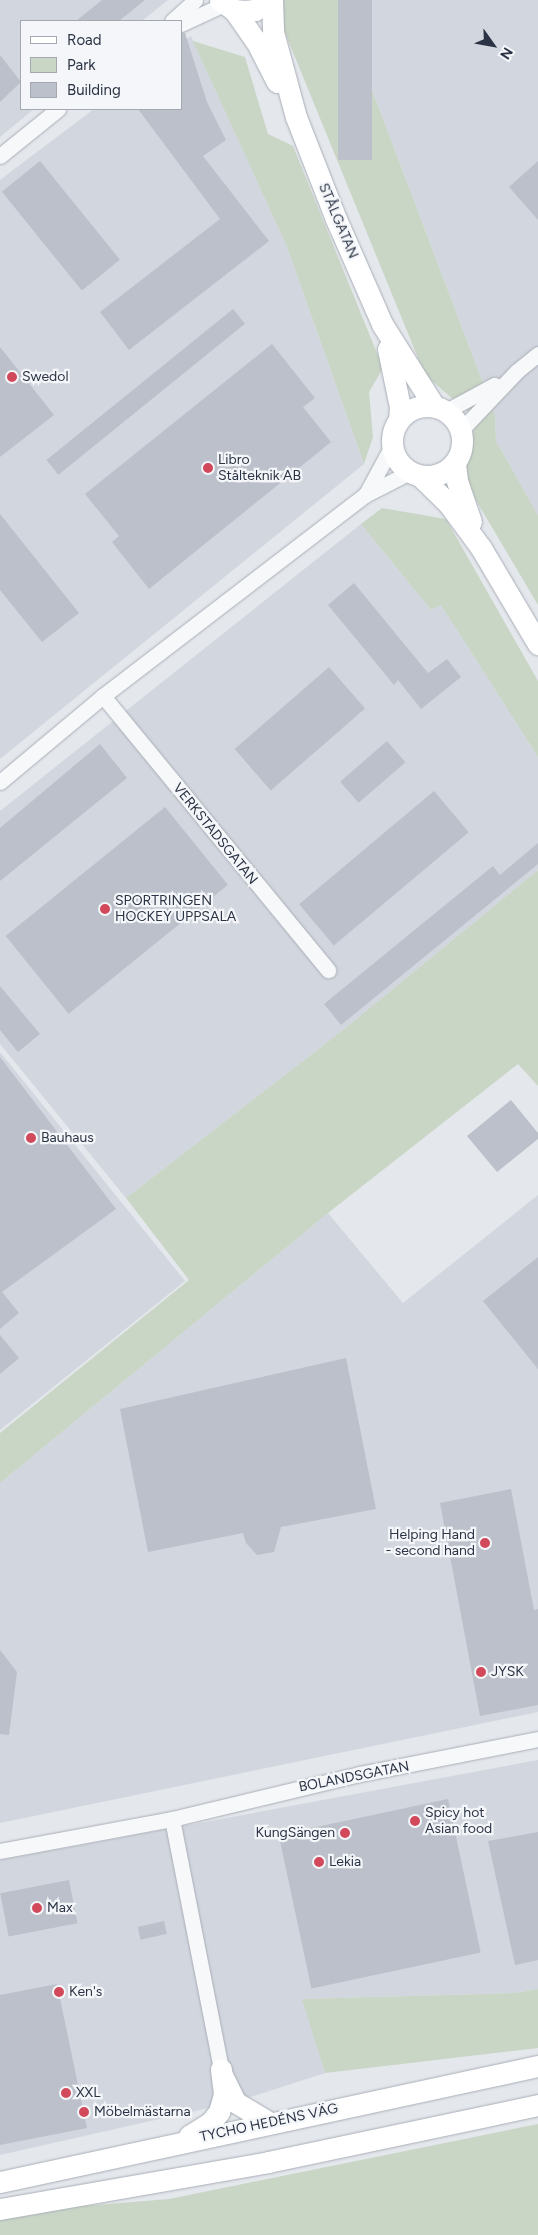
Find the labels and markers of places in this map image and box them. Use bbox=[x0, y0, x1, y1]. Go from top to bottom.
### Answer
place label: Swedol bbox=[22, 369, 68, 385]
marker: Swedol bbox=[6, 371, 18, 383]
place label: Libro Stålteknik AB bbox=[218, 452, 301, 484]
marker: Libro Stålteknik AB bbox=[202, 462, 214, 474]
place label: SPORTRINGEN HOCKEY UPPSALA bbox=[115, 893, 236, 926]
marker: SPORTRINGEN HOCKEY UPPSALA bbox=[99, 903, 111, 915]
place label: Bauhaus bbox=[41, 1130, 94, 1146]
marker: Bauhaus bbox=[25, 1132, 37, 1144]
place label: Helping Hand - second hand bbox=[385, 1527, 475, 1560]
marker: Helping Hand - second hand bbox=[479, 1537, 491, 1549]
place label: JYSK bbox=[491, 1664, 524, 1680]
marker: JYSK bbox=[475, 1666, 487, 1678]
place label: Spicy hot Asian food bbox=[425, 1805, 492, 1838]
marker: Spicy hot Asian food bbox=[409, 1815, 421, 1827]
place label: KungSängen bbox=[255, 1825, 335, 1841]
marker: KungSängen bbox=[339, 1827, 351, 1839]
place label: Lekia bbox=[329, 1854, 361, 1870]
marker: Lekia bbox=[313, 1856, 325, 1868]
place label: Max bbox=[47, 1900, 73, 1916]
marker: Max bbox=[31, 1902, 43, 1914]
place label: Ken's bbox=[69, 1984, 102, 2000]
marker: Ken's bbox=[53, 1986, 65, 1998]
place label: XXL bbox=[76, 2085, 100, 2101]
marker: XXL bbox=[60, 2087, 72, 2099]
place label: Möbelmästarna bbox=[94, 2104, 191, 2120]
marker: Möbelmästarna bbox=[78, 2106, 90, 2118]

